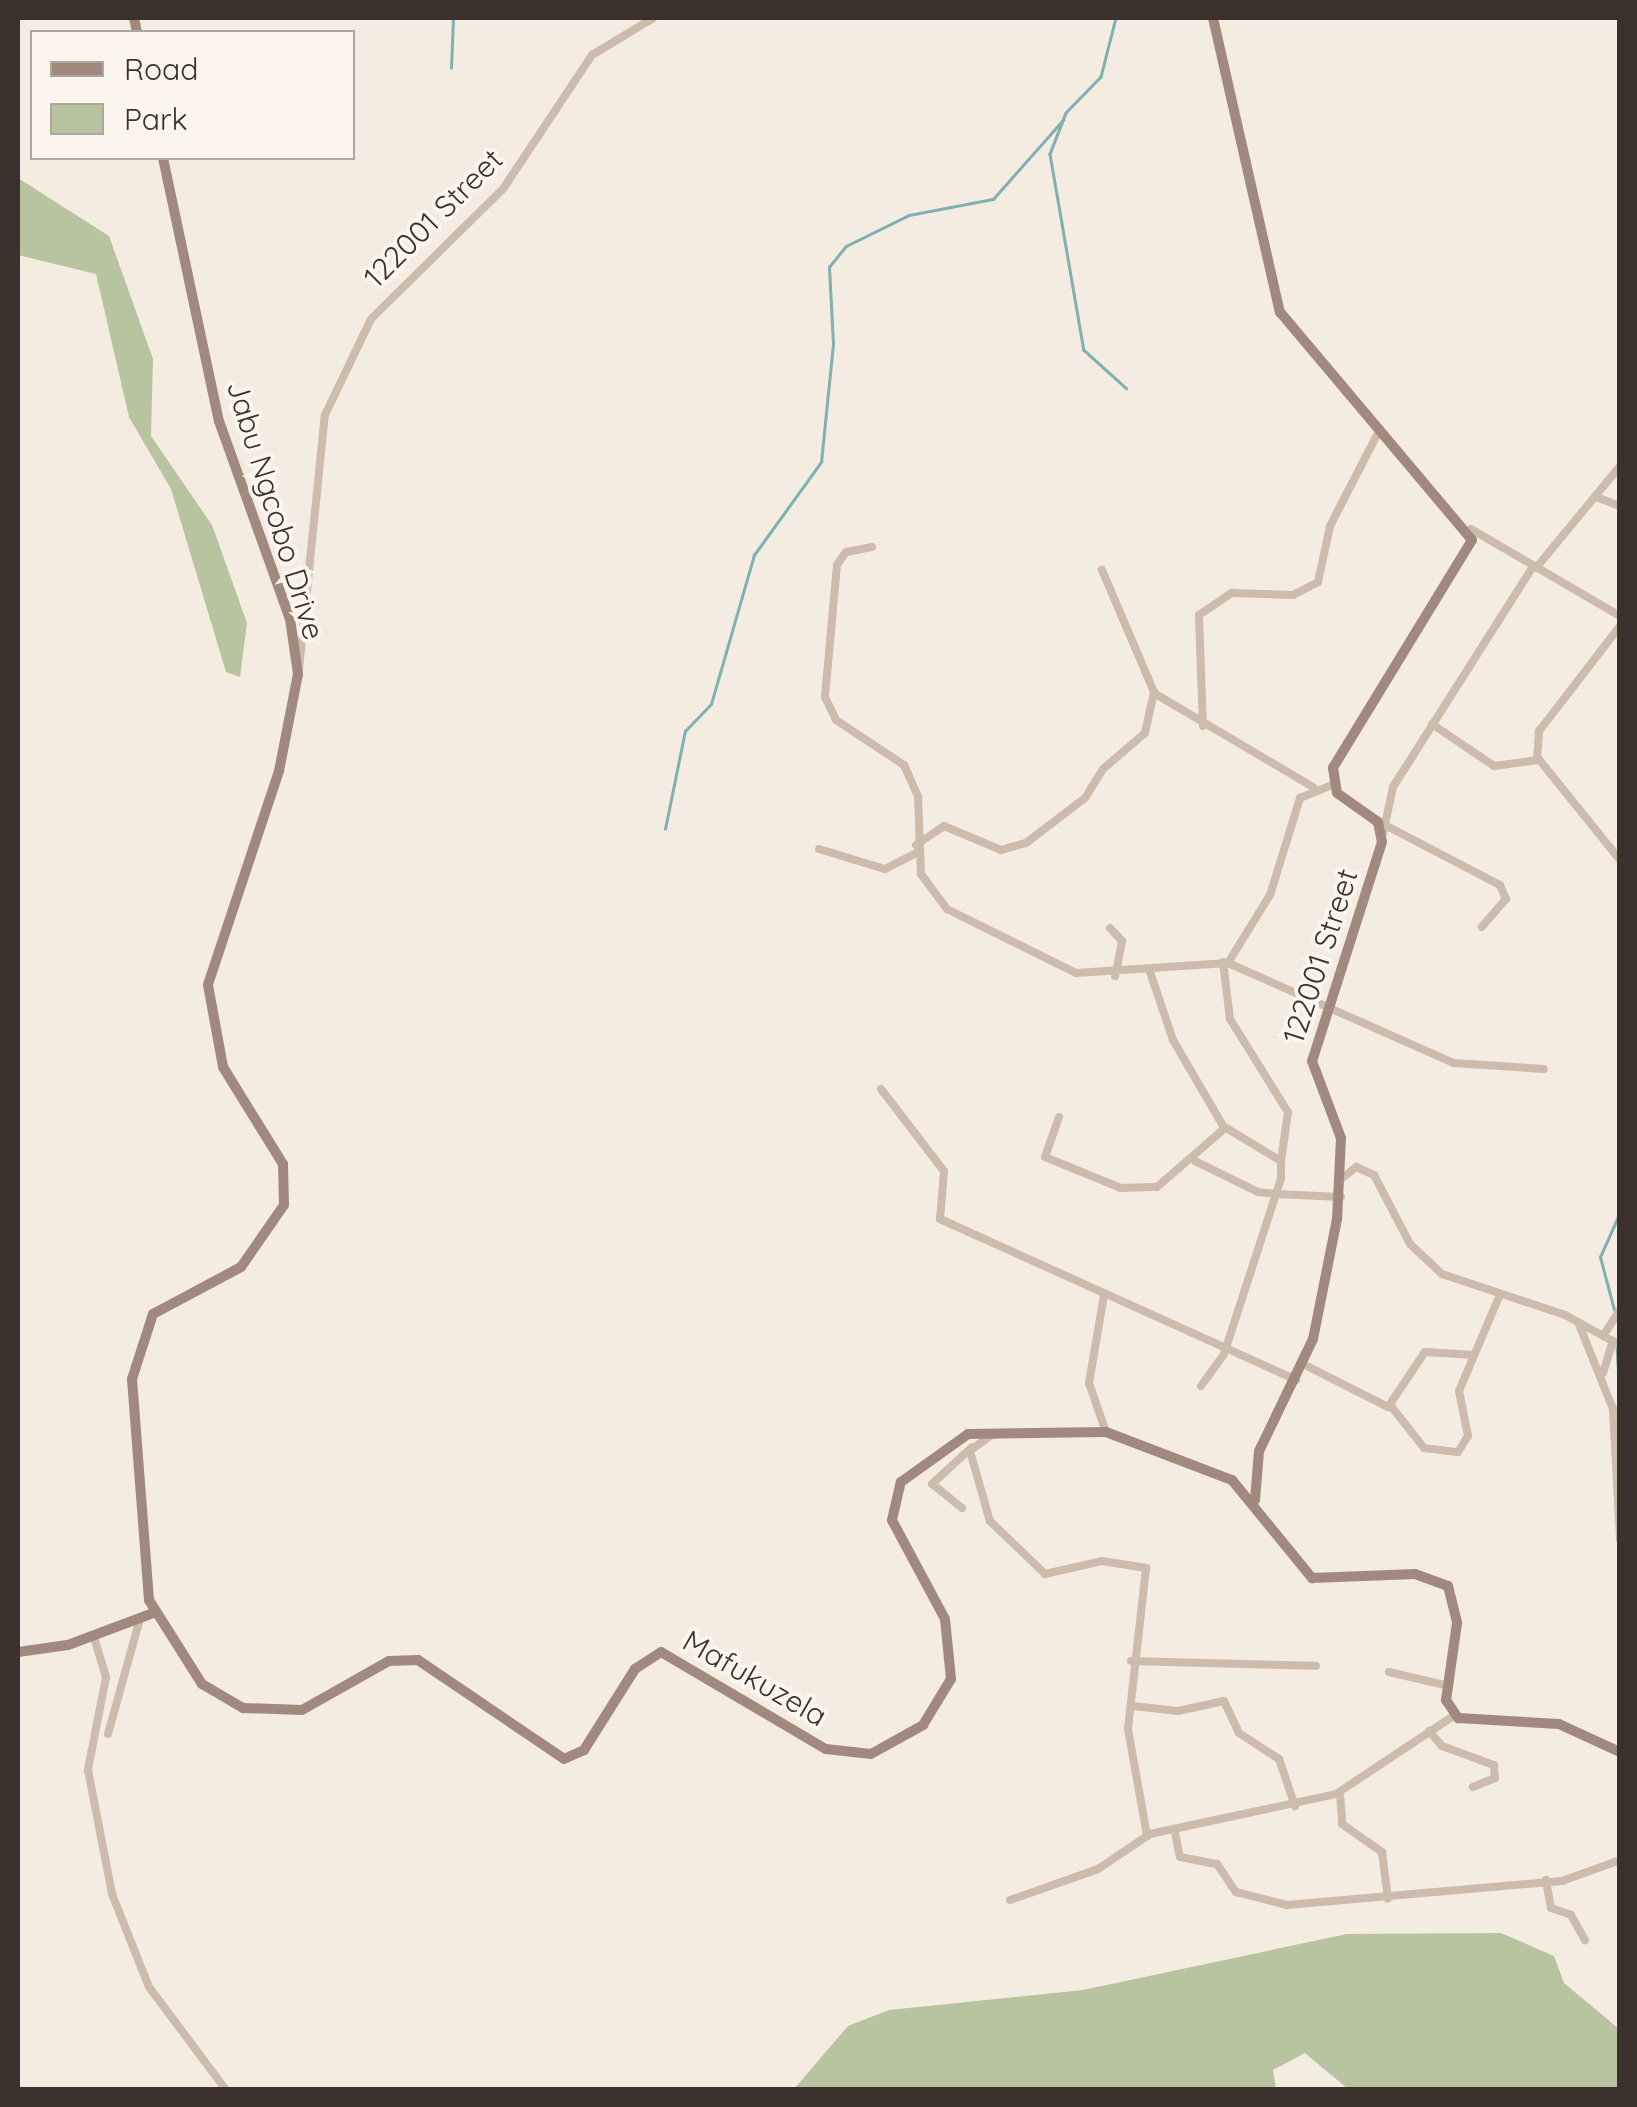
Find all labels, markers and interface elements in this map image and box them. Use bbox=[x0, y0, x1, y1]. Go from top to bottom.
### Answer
legend bbox=[30, 30, 355, 160]
text: Road bbox=[124, 50, 198, 88]
text: Park bbox=[124, 100, 188, 138]
street label: 122001 Street bbox=[356, 141, 510, 295]
street label: Jabu Ngcobo Drive bbox=[219, 376, 333, 644]
street label: 122001 Street bbox=[1275, 864, 1365, 1048]
street label: Mafukuzela bbox=[677, 1622, 833, 1734]

